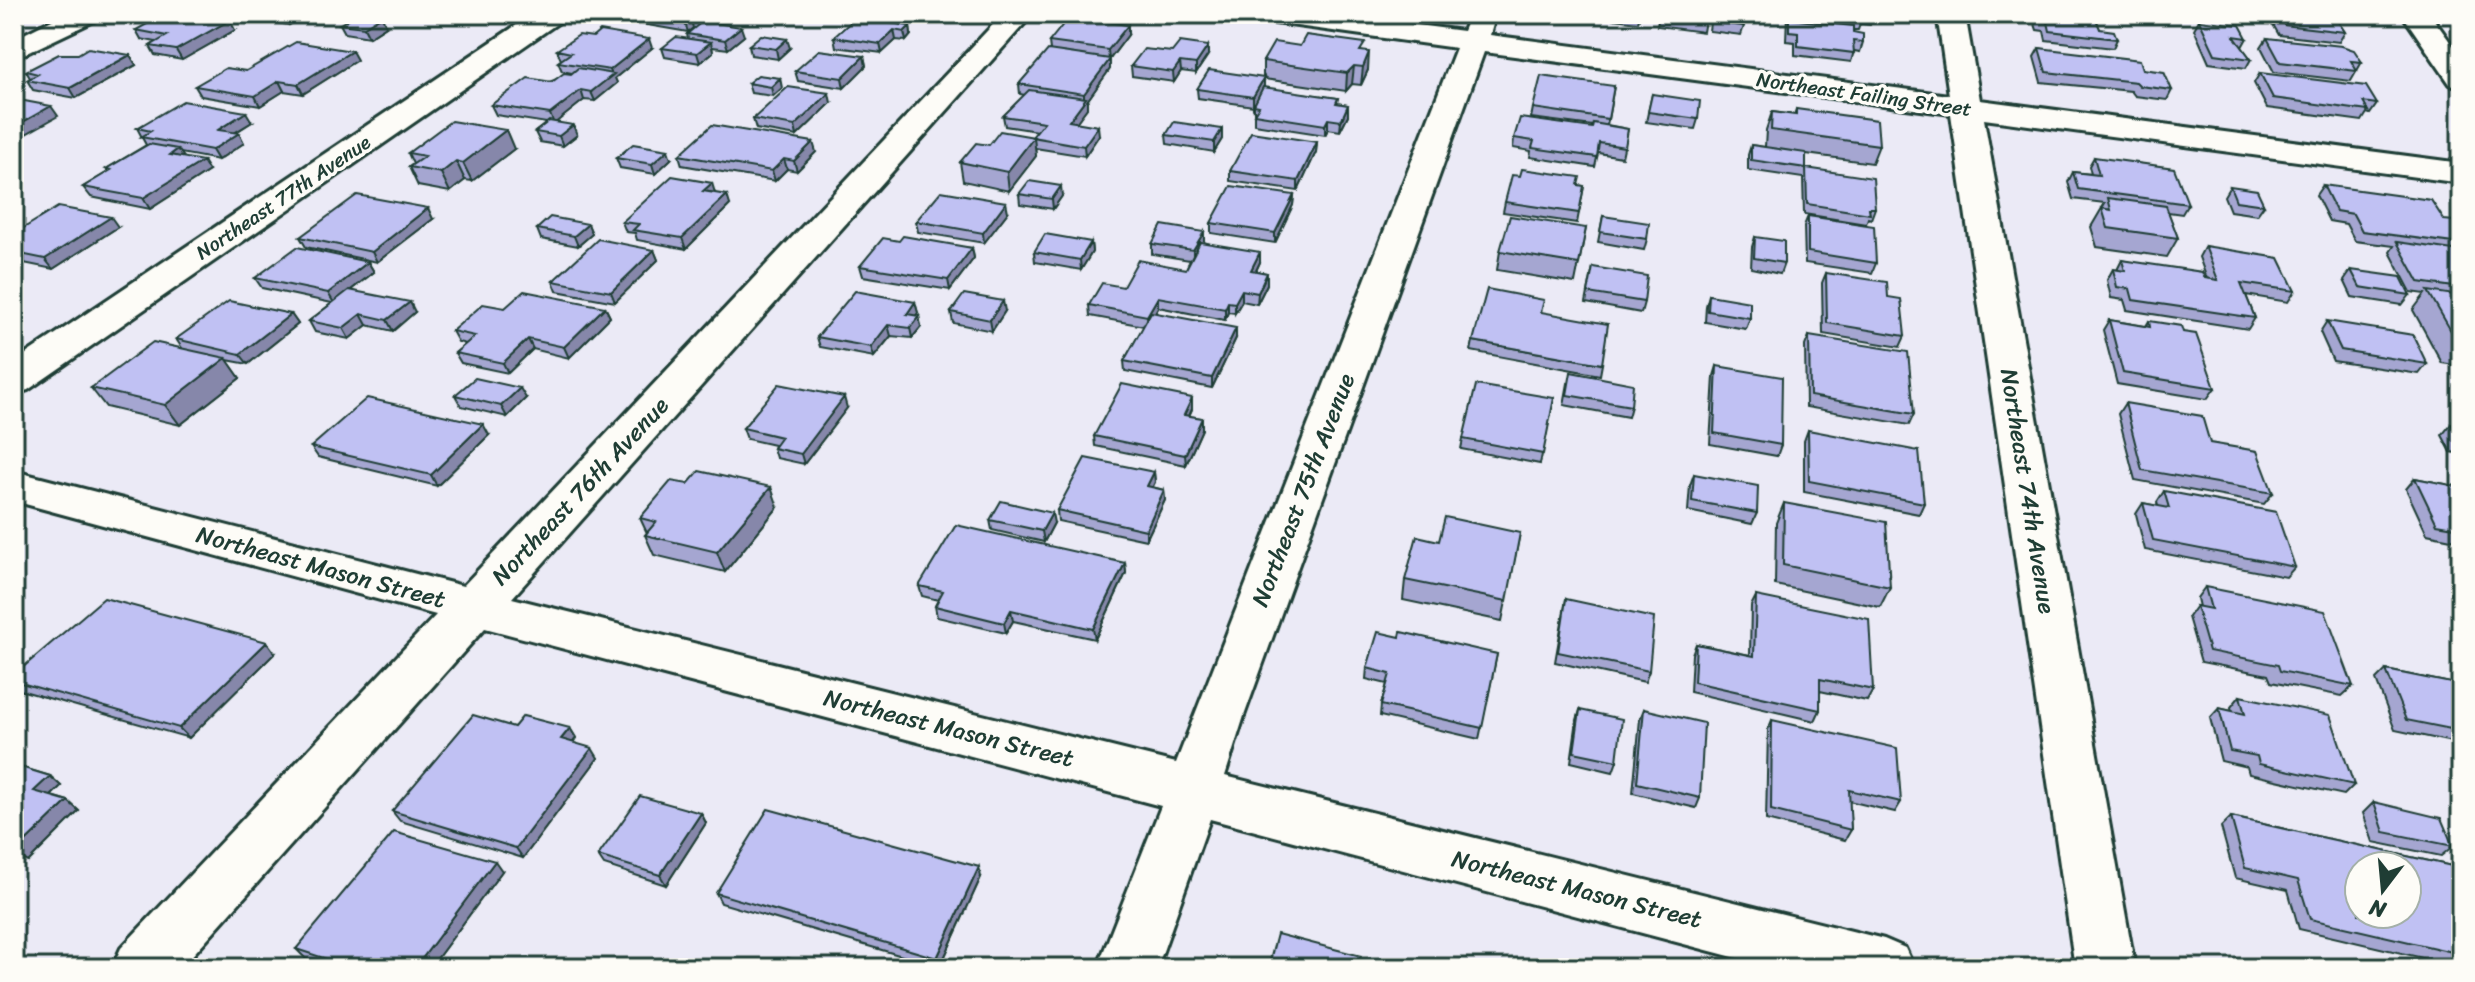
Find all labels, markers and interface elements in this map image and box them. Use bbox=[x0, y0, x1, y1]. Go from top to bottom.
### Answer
street label: Northeast Failing Street bbox=[1754, 62, 1974, 127]
street label: Northeast 77th Avenue bbox=[188, 125, 379, 269]
street label: Northeast 74th Avenue bbox=[1988, 365, 2068, 617]
street label: Northeast 75th Avenue bbox=[1239, 367, 1367, 613]
street label: Northeast 76th Avenue bbox=[481, 386, 680, 595]
street label: Northeast Mason Street bbox=[192, 514, 450, 620]
street label: Northeast Mason Street bbox=[819, 677, 1079, 779]
street label: Northeast Mason Street bbox=[1447, 838, 1707, 940]
north arrow bbox=[2343, 850, 2423, 930]
text: N bbox=[2364, 888, 2391, 930]

